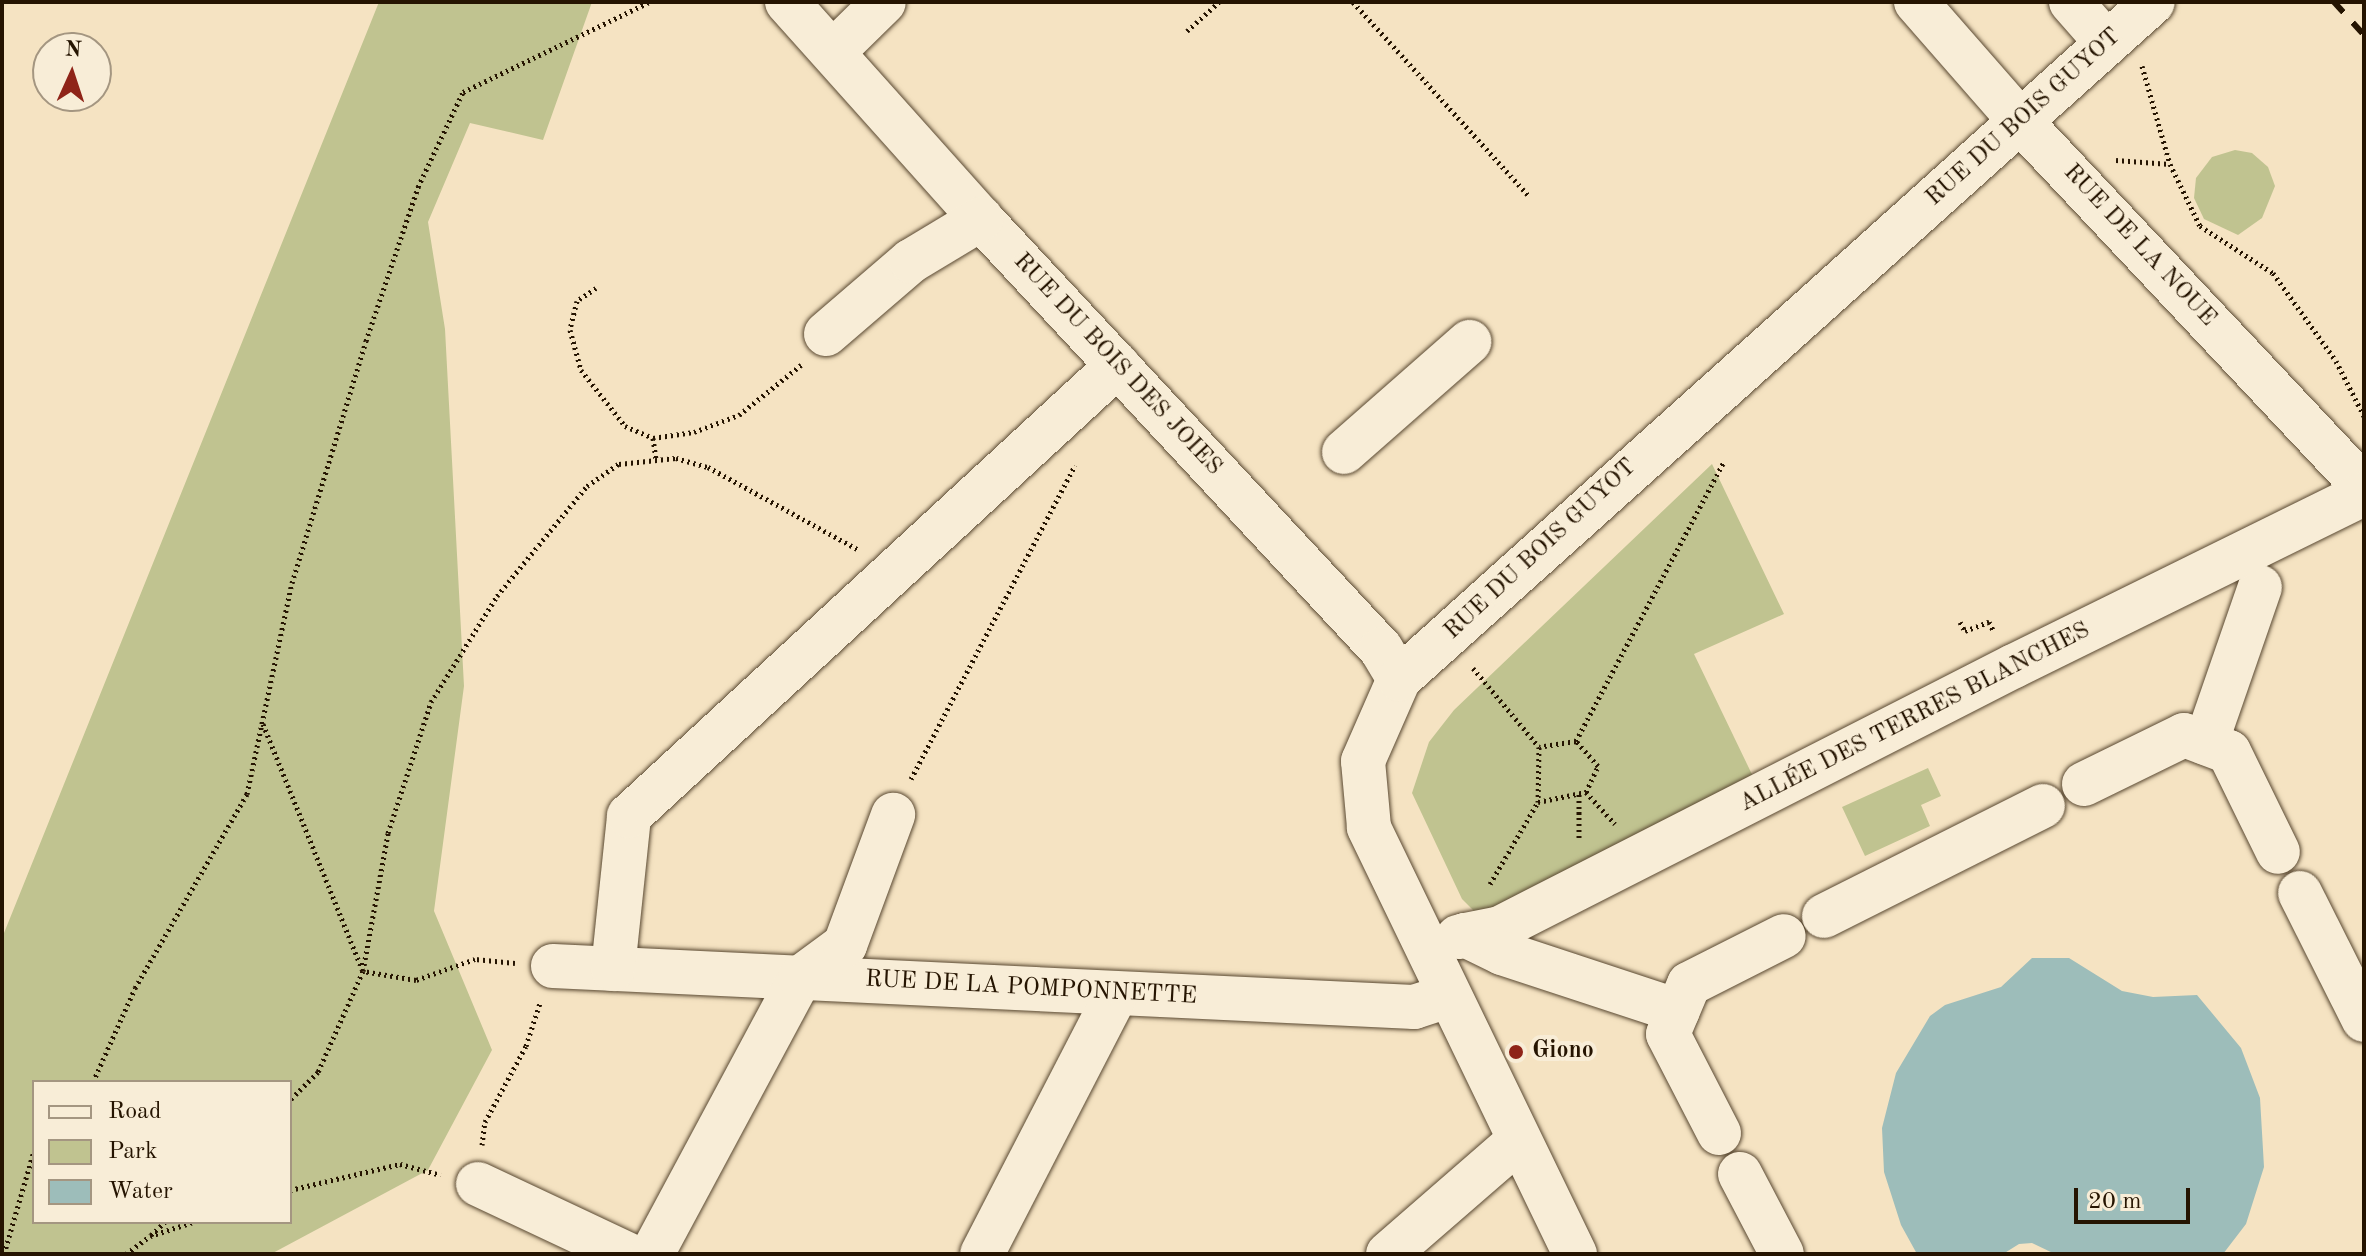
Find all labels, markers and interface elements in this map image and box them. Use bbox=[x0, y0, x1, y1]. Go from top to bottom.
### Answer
street label: RUE DU BOIS GUYOT bbox=[1921, 23, 2127, 213]
north arrow bbox=[32, 32, 112, 112]
text: N bbox=[64, 39, 82, 61]
street label: RUE DE LA NOUE bbox=[2056, 159, 2222, 333]
street label: RUE DU BOIS DES JOIES bbox=[1006, 248, 1228, 482]
street label: RUE DU BOIS GUYOT bbox=[1439, 454, 1643, 646]
street label: ALLÉE DES TERRES BLANCHES bbox=[1735, 617, 2095, 819]
street label: RUE DE LA POMPONNETTE bbox=[864, 966, 1198, 1012]
place label: Giono bbox=[1532, 1038, 1594, 1066]
marker: Giono bbox=[1507, 1043, 1525, 1061]
legend bbox=[32, 1080, 292, 1224]
text: Road bbox=[108, 1100, 161, 1124]
text: Park bbox=[108, 1140, 157, 1164]
scale bar bbox=[2078, 1172, 2194, 1222]
text: Water bbox=[108, 1180, 173, 1204]
text: 20 m bbox=[2088, 1190, 2142, 1214]

